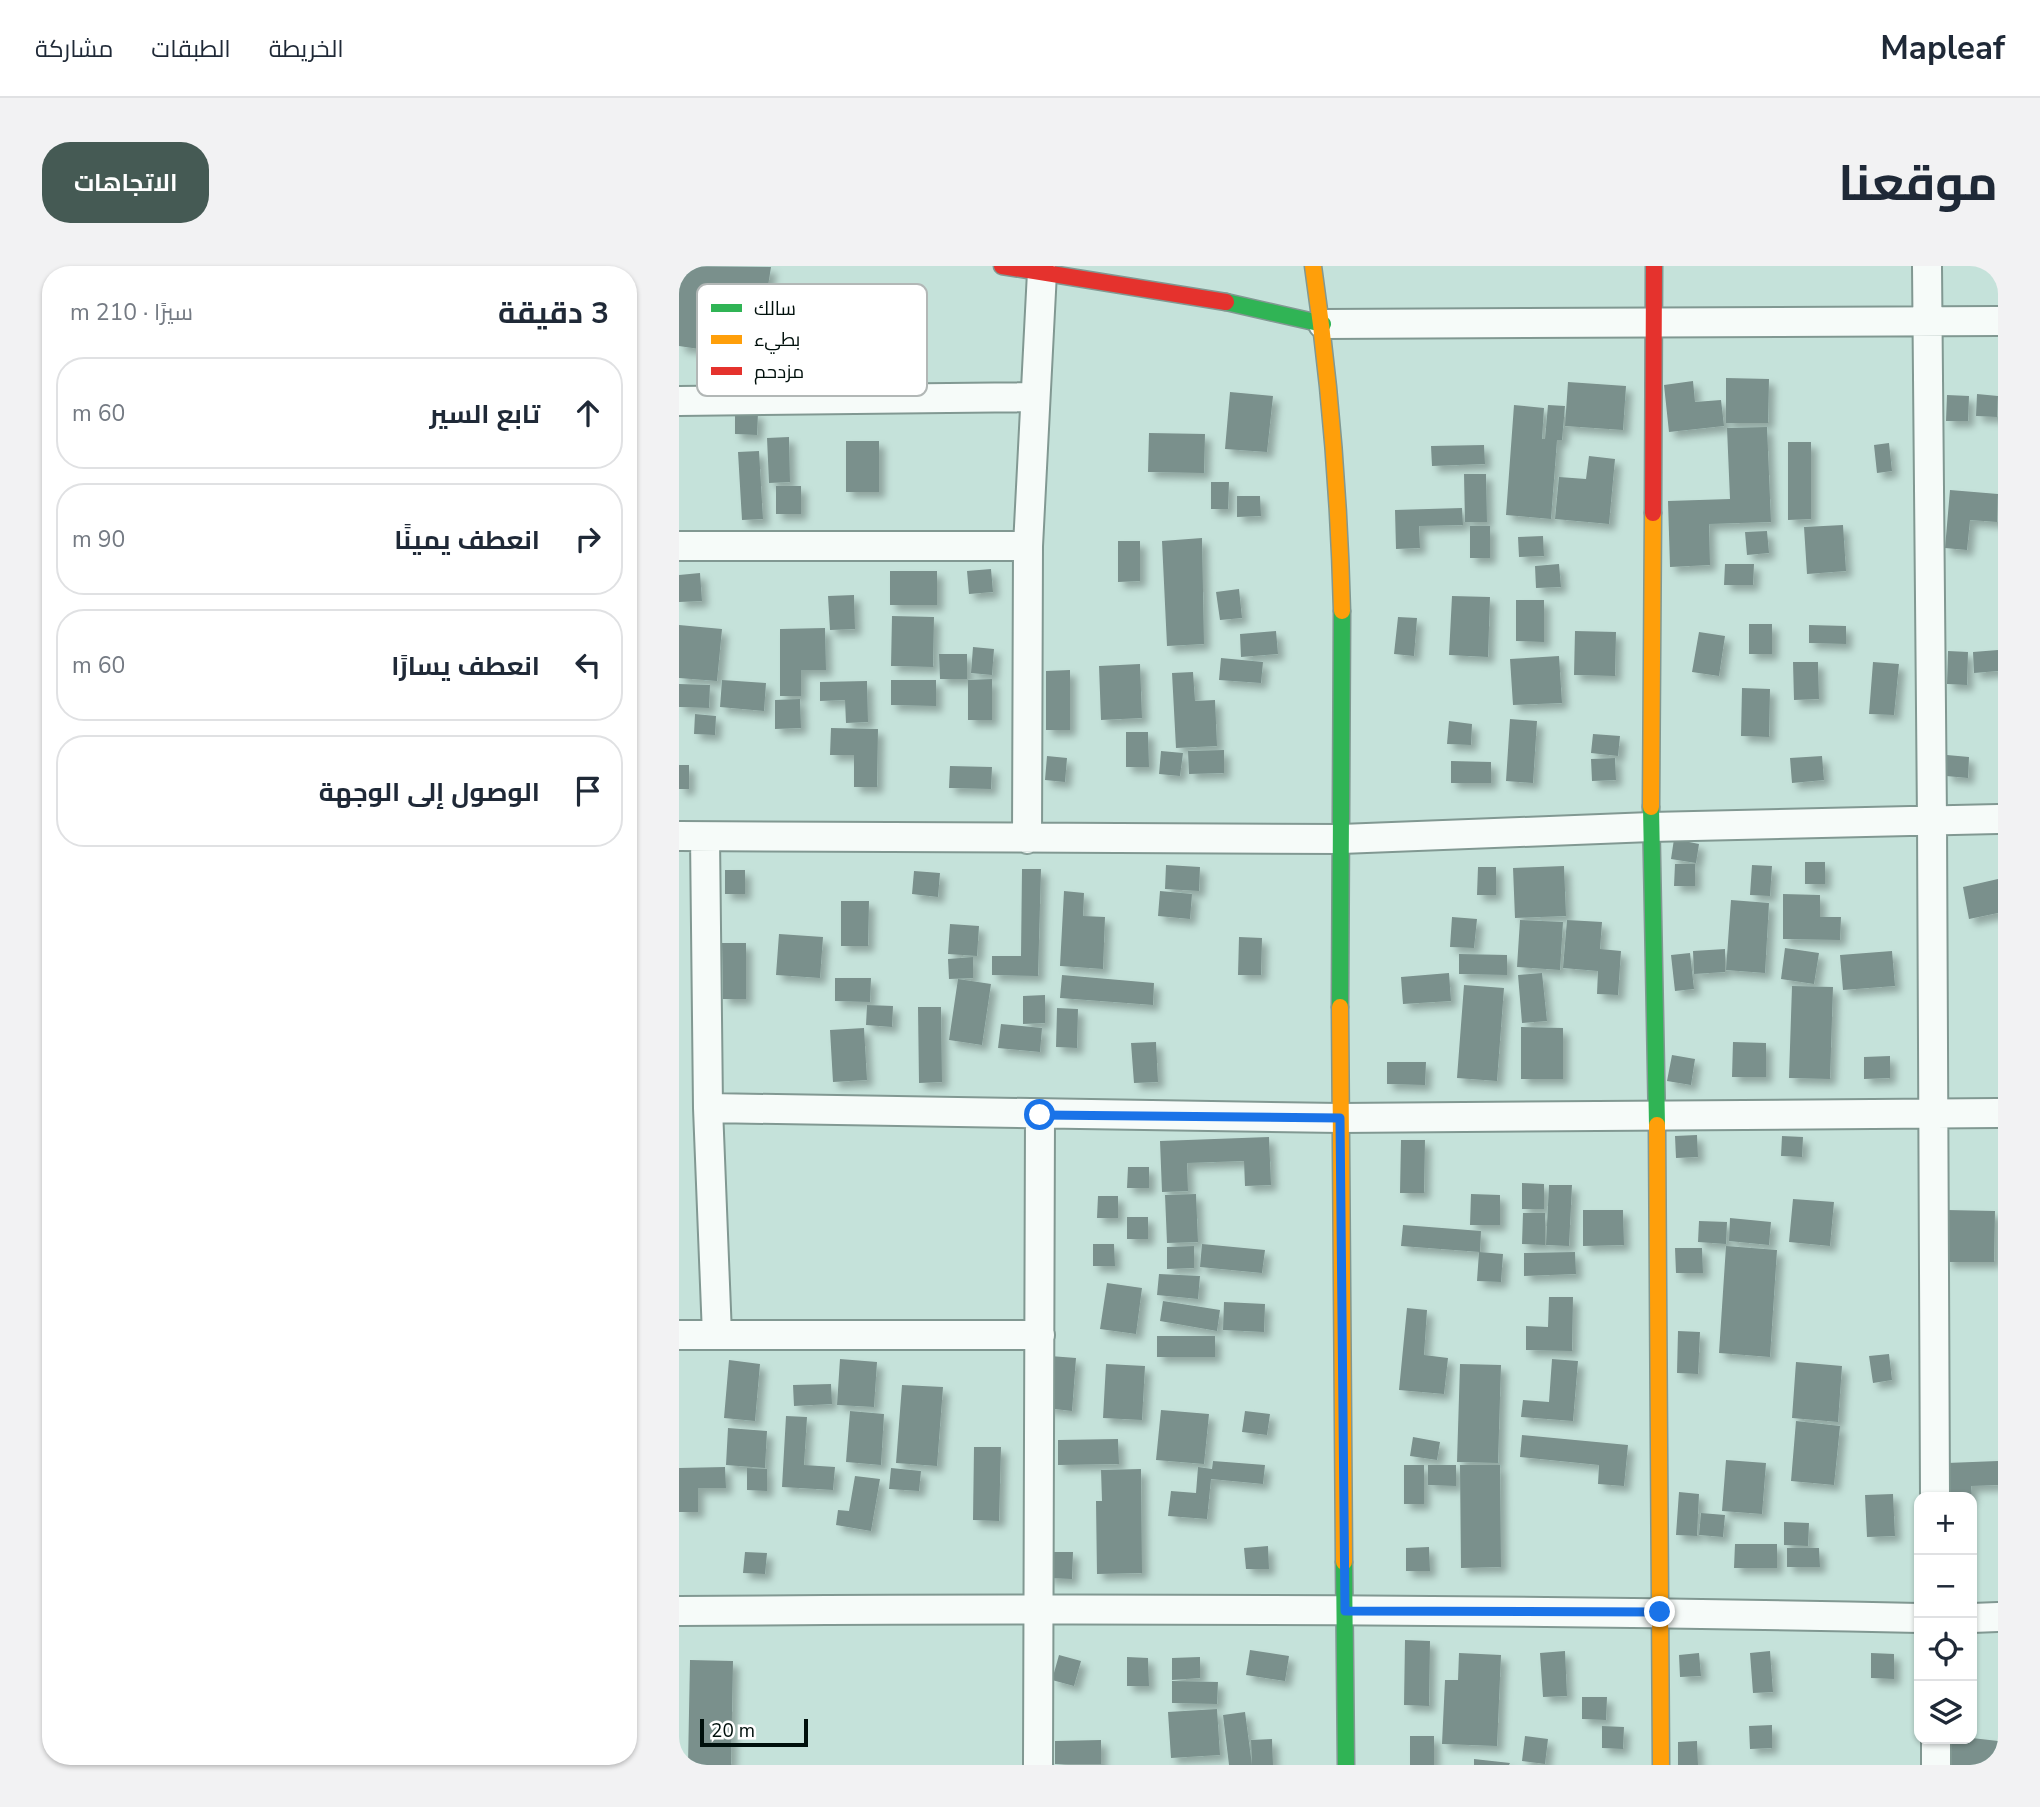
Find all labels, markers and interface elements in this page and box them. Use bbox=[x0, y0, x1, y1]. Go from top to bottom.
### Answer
text: Mapleaf bbox=[1880, 26, 2005, 71]
text: مشاركة bbox=[35, 33, 113, 65]
text: الطبقات bbox=[151, 33, 231, 65]
text: الخريطة bbox=[269, 33, 344, 65]
button: الاتجاهات bbox=[42, 142, 209, 223]
text: موقعنا bbox=[1838, 150, 1998, 217]
legend bbox=[697, 284, 927, 396]
text: 3 دقيقة bbox=[498, 293, 609, 334]
text: سالك bbox=[754, 296, 796, 322]
text: سيرًا · 210 m bbox=[70, 297, 193, 328]
text: بطيء bbox=[754, 327, 800, 354]
text: مزدحم bbox=[754, 359, 804, 385]
icon: ahead bbox=[569, 394, 607, 432]
text: تابع السير bbox=[430, 397, 540, 432]
text: 60 m bbox=[72, 398, 125, 429]
icon: right bbox=[569, 520, 607, 558]
text: انعطف يمينًا bbox=[394, 523, 540, 558]
text: 90 m bbox=[72, 524, 125, 555]
icon: left bbox=[569, 646, 607, 684]
text: انعطف يسارًا bbox=[391, 649, 540, 684]
text: 60 m bbox=[72, 650, 125, 681]
icon: arrive bbox=[569, 772, 607, 810]
text: الوصول إلى الوجهة bbox=[319, 775, 540, 810]
route start bbox=[1024, 1099, 1055, 1130]
map controls bbox=[1914, 1492, 1977, 1744]
button: + bbox=[1914, 1492, 1977, 1555]
button: − bbox=[1914, 1555, 1977, 1618]
route end bbox=[1644, 1596, 1675, 1627]
button: locate bbox=[1914, 1618, 1977, 1681]
button: layers bbox=[1914, 1681, 1977, 1744]
scale bar bbox=[700, 1716, 809, 1748]
text: 20 m bbox=[711, 1718, 755, 1744]

